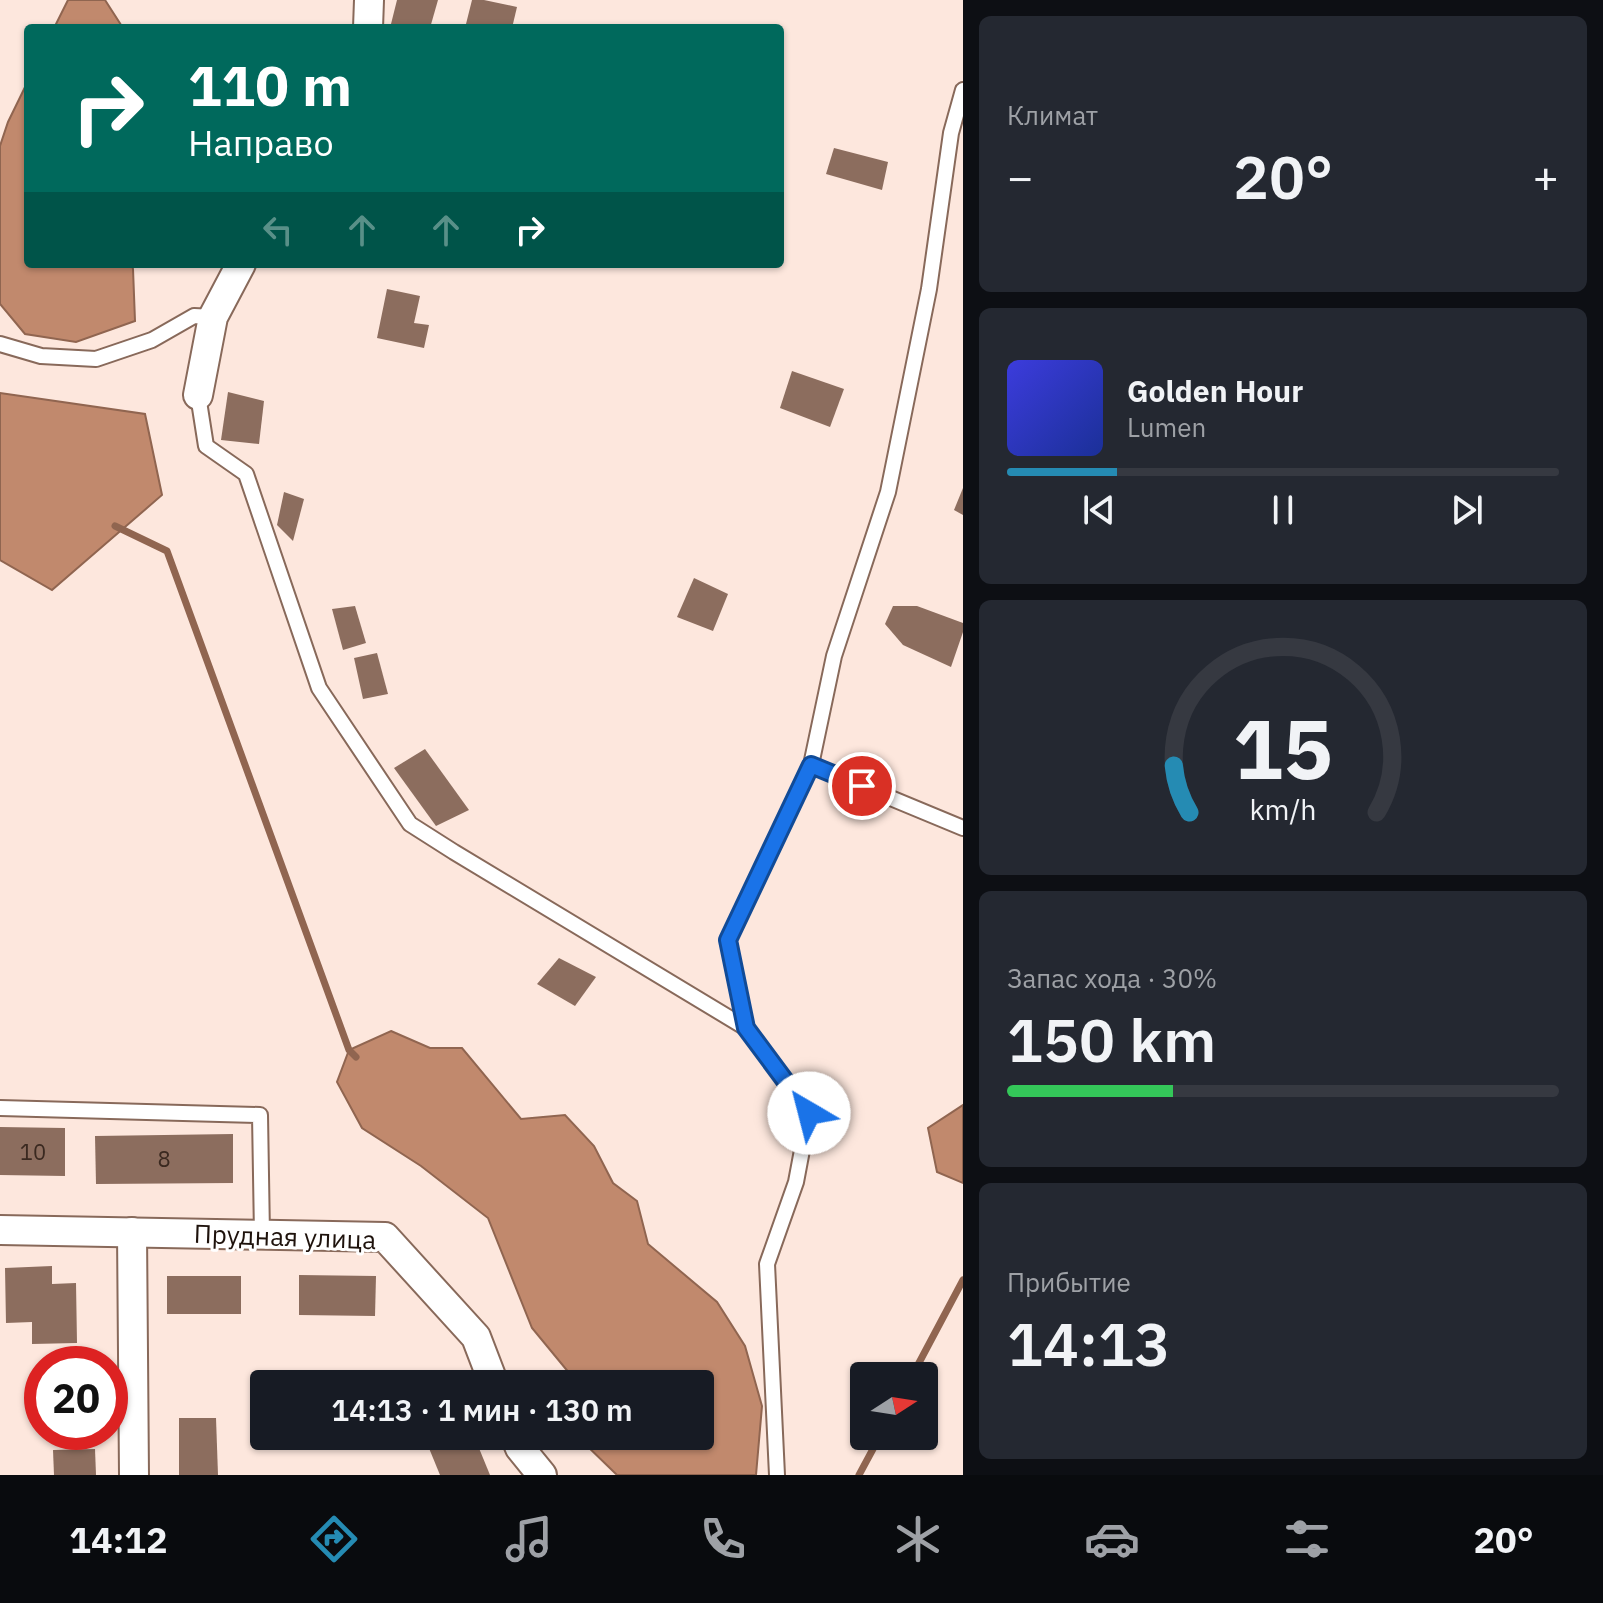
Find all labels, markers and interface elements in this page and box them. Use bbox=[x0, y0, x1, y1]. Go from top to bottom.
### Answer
text: 110 m bbox=[188, 49, 352, 121]
icon: right bbox=[56, 56, 160, 160]
text: Климат bbox=[1007, 98, 1098, 132]
text: Направо bbox=[188, 119, 334, 166]
text: 20° bbox=[1233, 137, 1333, 216]
text: − bbox=[1007, 148, 1033, 205]
text: + bbox=[1533, 148, 1559, 205]
icon: left bbox=[256, 208, 300, 252]
icon: ahead bbox=[340, 208, 384, 252]
icon: ahead bbox=[424, 208, 468, 252]
icon: right bbox=[508, 208, 552, 252]
text: Golden Hour bbox=[1127, 371, 1303, 410]
text: Lumen bbox=[1127, 410, 1206, 444]
icon: previous bbox=[1077, 488, 1121, 532]
icon: pause bbox=[1261, 488, 1305, 532]
icon: next bbox=[1445, 488, 1489, 532]
text: 15 bbox=[1233, 694, 1333, 802]
pin bbox=[828, 752, 896, 820]
icon: arrive bbox=[840, 764, 884, 808]
text: km/h bbox=[1249, 792, 1317, 829]
text: Запас хода · 30% bbox=[1007, 961, 1217, 995]
text: 150 km bbox=[1007, 1000, 1216, 1079]
position arrow bbox=[767, 1071, 851, 1155]
house number: 10 bbox=[20, 1137, 46, 1166]
house number: 8 bbox=[157, 1144, 171, 1173]
street label: Прудная улица bbox=[193, 1216, 377, 1256]
text: Прибытие bbox=[1007, 1265, 1131, 1299]
text: 14:13 bbox=[1007, 1304, 1170, 1383]
speed limit sign: 20 bbox=[24, 1346, 128, 1450]
north arrow bbox=[850, 1362, 938, 1450]
map controls bbox=[850, 1362, 938, 1450]
text: 14:13 · 1 мин · 130 m bbox=[331, 1390, 633, 1429]
icon: directions bbox=[306, 1511, 362, 1567]
icon: music bbox=[501, 1511, 557, 1567]
icon: phone bbox=[695, 1511, 751, 1567]
icon: climate bbox=[890, 1511, 946, 1567]
icon: car bbox=[1084, 1511, 1140, 1567]
icon: filters bbox=[1279, 1511, 1335, 1567]
text: 14:12 bbox=[69, 1516, 168, 1563]
text: 20° bbox=[1474, 1516, 1534, 1563]

